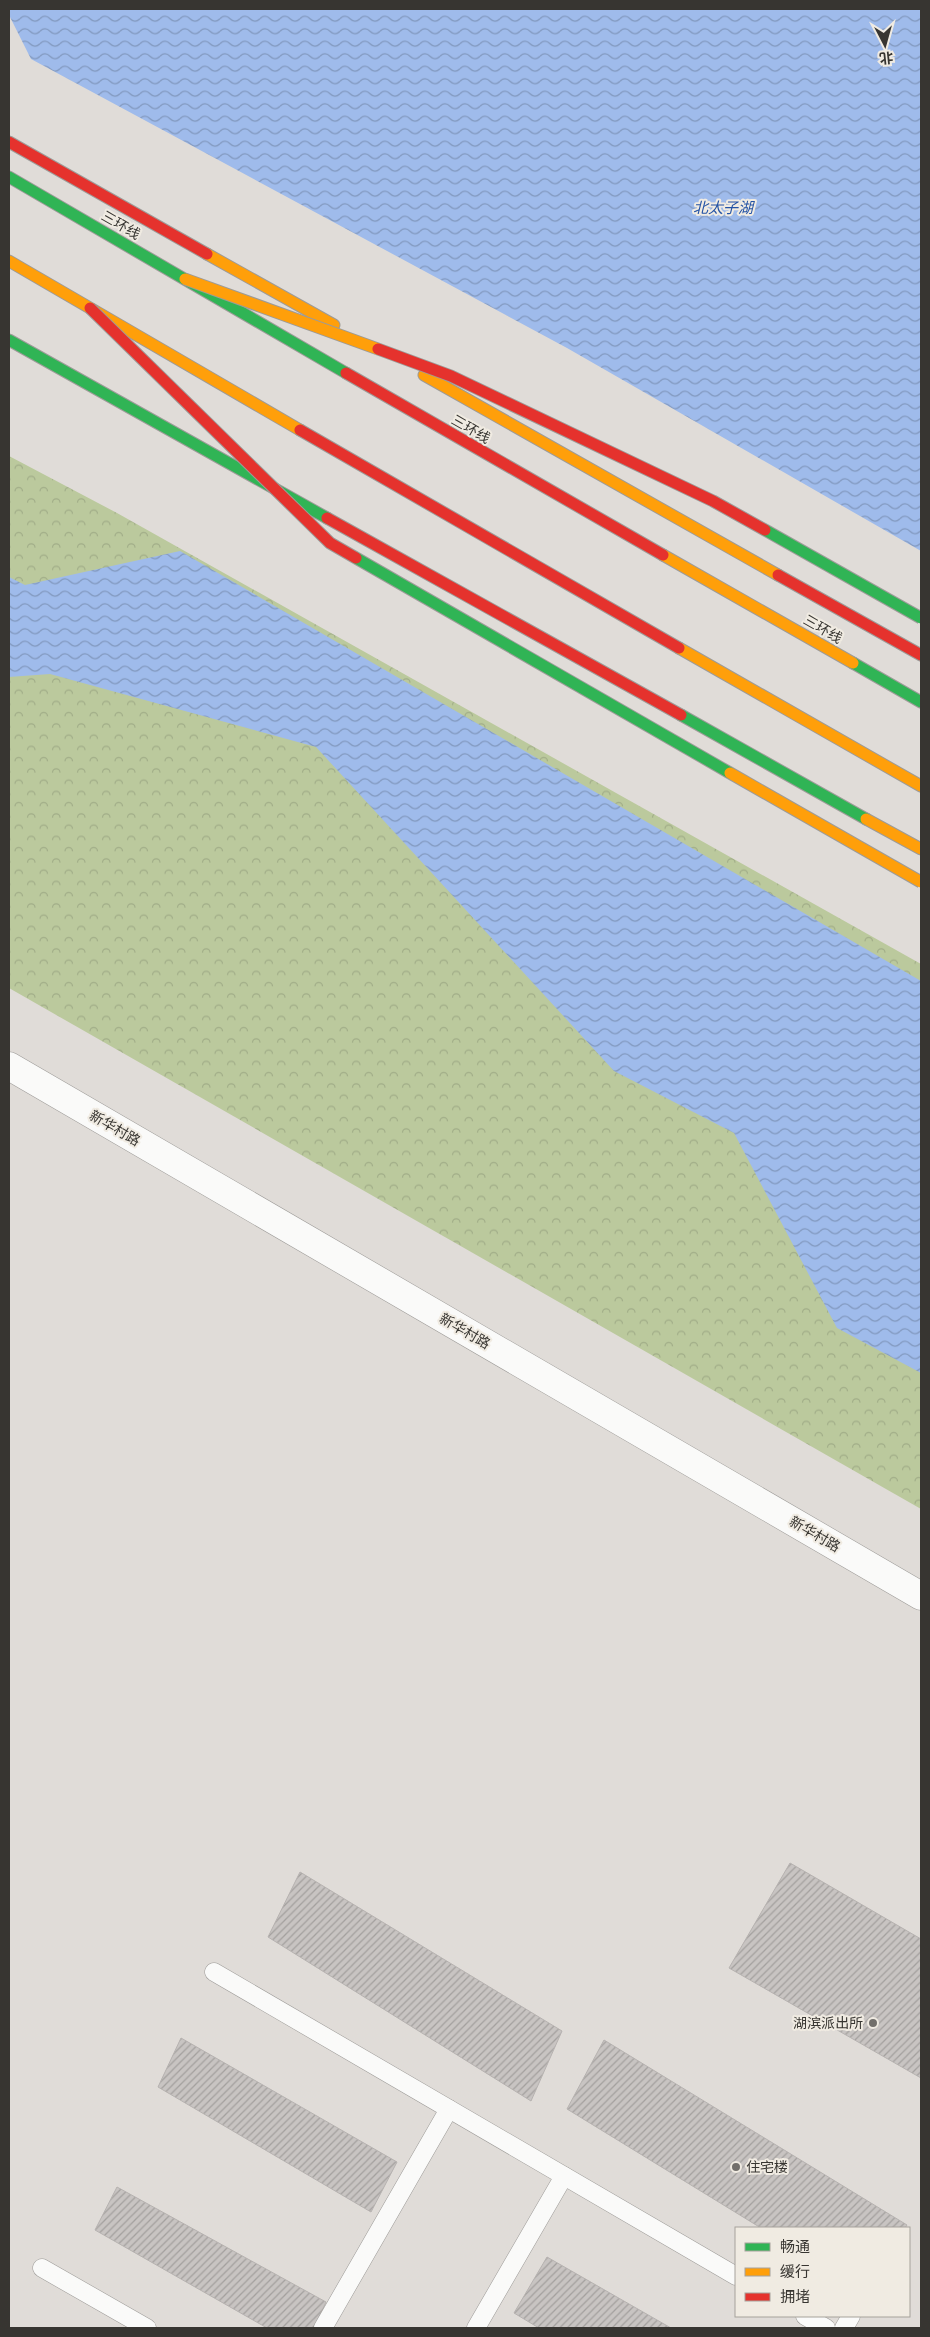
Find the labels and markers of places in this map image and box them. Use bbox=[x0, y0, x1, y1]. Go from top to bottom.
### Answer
place label: 湖滨派出所 bbox=[793, 2015, 863, 2032]
marker: 湖滨派出所 bbox=[867, 2017, 879, 2029]
place label: 住宅楼 bbox=[746, 2159, 788, 2176]
marker: 住宅楼 bbox=[730, 2161, 742, 2173]

